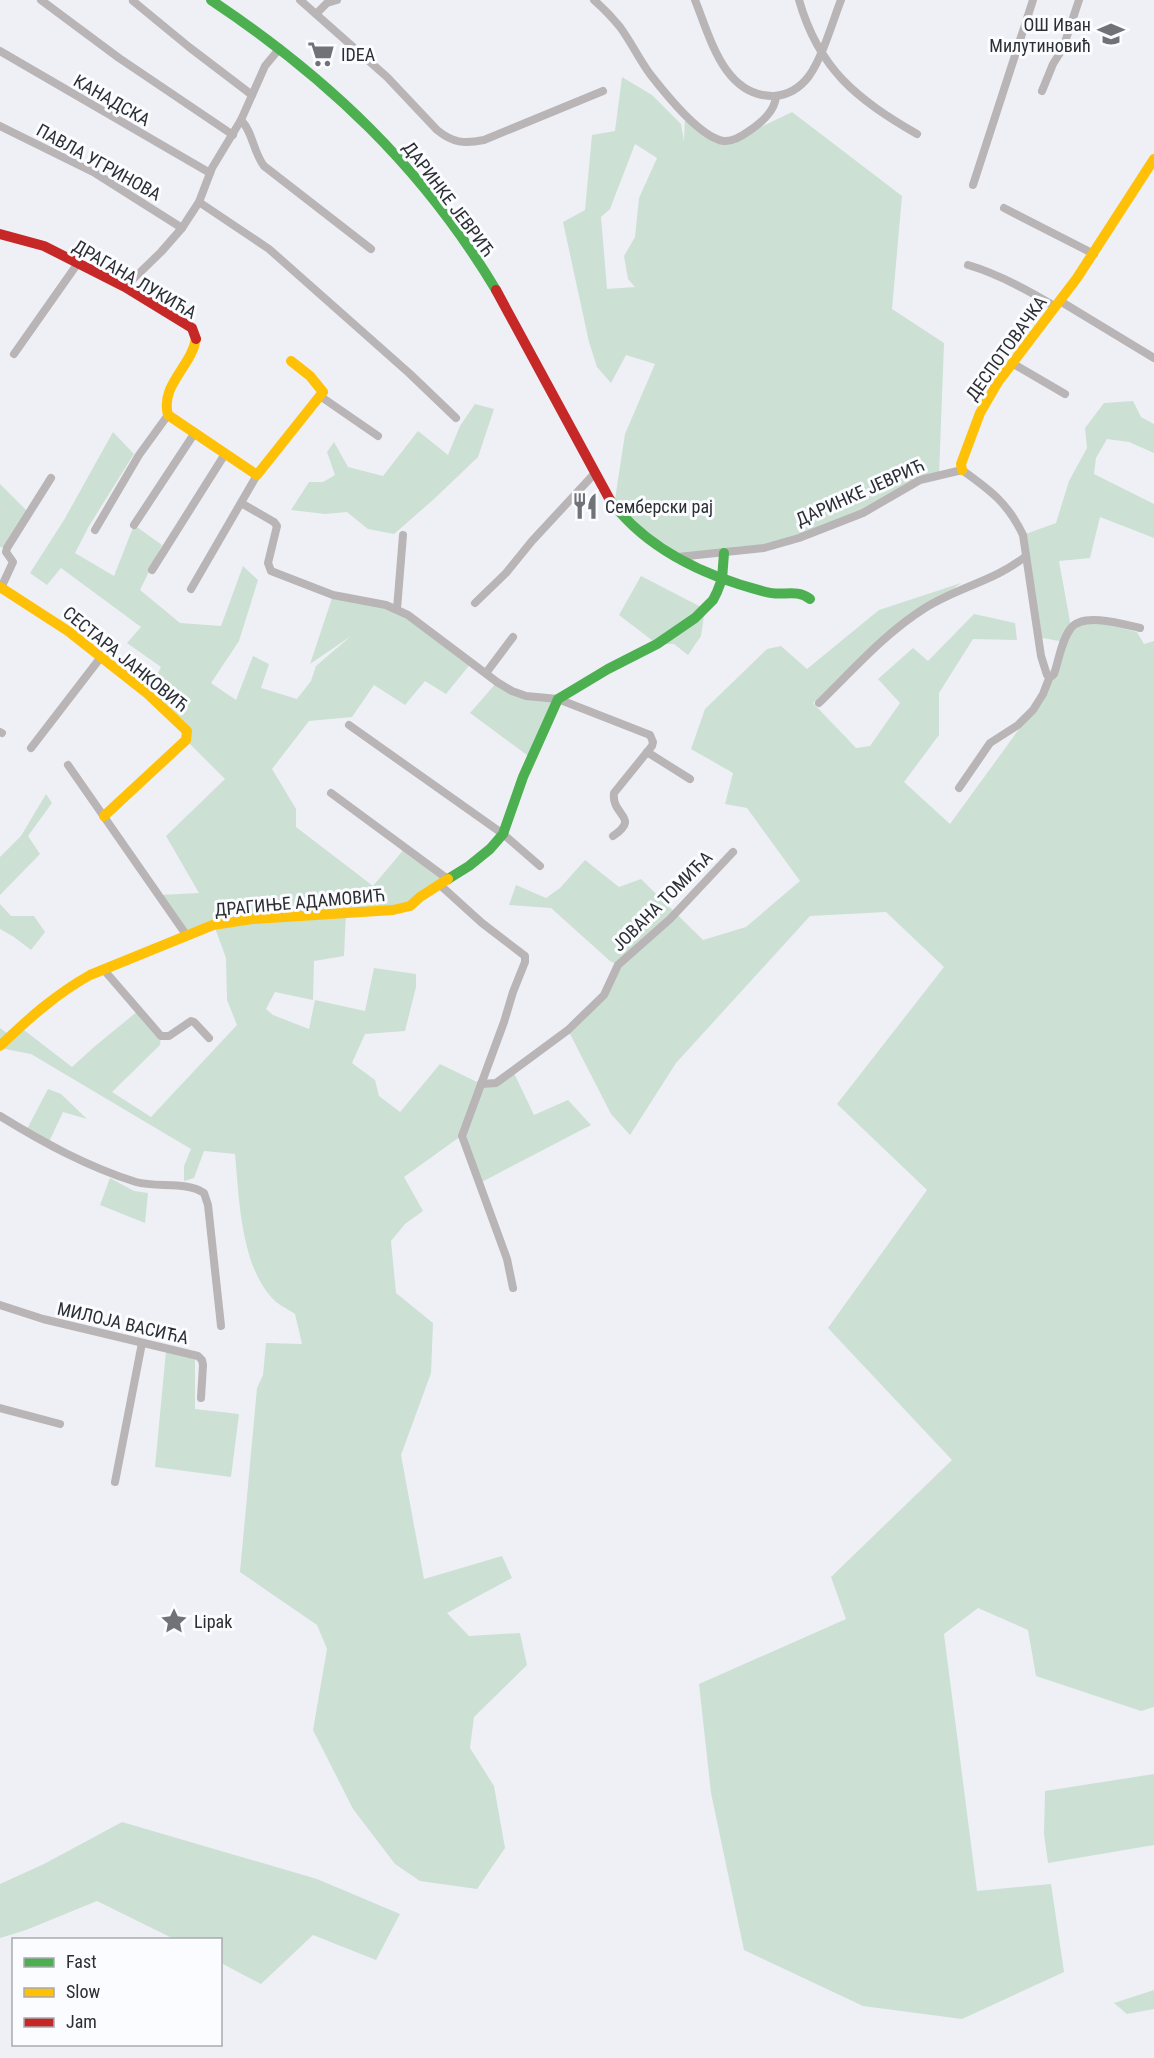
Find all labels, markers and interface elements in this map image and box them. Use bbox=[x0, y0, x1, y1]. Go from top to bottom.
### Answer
place label: ОШ Иван Милутиновић bbox=[989, 14, 1091, 56]
school or university icon: ОШ Иван Милутиновић bbox=[1096, 19, 1126, 49]
supermarket icon: IDEA bbox=[306, 39, 336, 69]
place label: IDEA bbox=[341, 44, 376, 65]
street label: КАНАДСКА bbox=[70, 70, 154, 131]
street label: ПАВЛА УГРИНОВА bbox=[33, 119, 165, 205]
street label: ДАРИНКЕ ЈЕВРИЋ bbox=[399, 137, 499, 261]
street label: ДРАГАНА ЛУКИЋА bbox=[69, 235, 201, 323]
street label: ДЕСПОТОВАЧКА bbox=[961, 291, 1051, 404]
street label: ДАРИНКЕ ЈЕВРИЋ bbox=[792, 454, 928, 530]
restaurant icon: Семберски рај bbox=[570, 491, 600, 521]
place label: Семберски рај bbox=[605, 496, 713, 517]
street label: СЕСТАРА ЈАНКОВИЋ bbox=[59, 602, 193, 716]
street label: ЈОВАНА ТОМИЋА bbox=[608, 846, 717, 955]
street label: ДРАГИЊЕ АДАМОВИЋ bbox=[214, 884, 386, 920]
street label: МИЛОЈА ВАСИЋА bbox=[55, 1298, 191, 1348]
place icon: Lipak bbox=[159, 1606, 189, 1636]
place label: Lipak bbox=[194, 1611, 232, 1632]
legend bbox=[12, 1938, 222, 2046]
text: Fast bbox=[66, 1951, 97, 1972]
text: Slow bbox=[66, 1981, 101, 2002]
text: Jam bbox=[66, 2011, 97, 2032]

